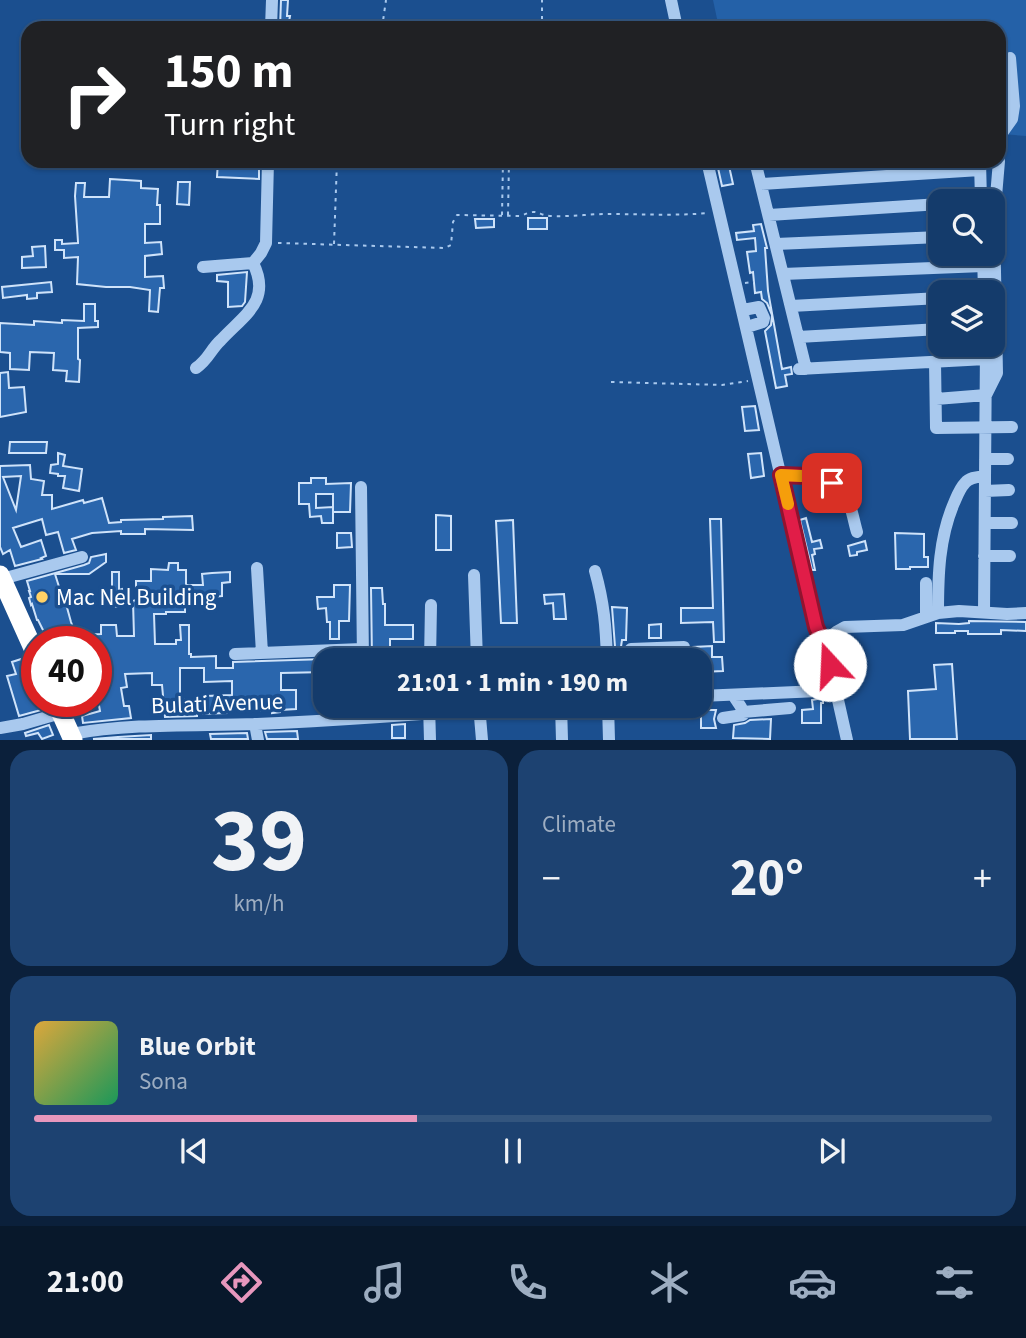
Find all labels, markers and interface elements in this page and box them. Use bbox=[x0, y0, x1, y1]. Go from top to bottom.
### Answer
text: 150 m bbox=[164, 37, 293, 107]
icon: right bbox=[49, 49, 140, 140]
text: Turn right bbox=[164, 102, 295, 148]
map controls bbox=[928, 189, 1005, 357]
button: search bbox=[928, 189, 1005, 266]
button: layers bbox=[928, 280, 1005, 357]
pin bbox=[802, 453, 862, 513]
icon: arrive bbox=[813, 464, 851, 502]
place label: Mac Nel Building bbox=[56, 581, 217, 614]
marker: Mac Nel Building bbox=[34, 589, 50, 605]
speed limit sign: 40 bbox=[21, 626, 112, 717]
position arrow bbox=[793, 628, 867, 702]
text: 21:01 · 1 min · 190 m bbox=[397, 664, 628, 701]
street label: Bulati Avenue bbox=[150, 685, 284, 722]
text: 39 bbox=[211, 777, 307, 906]
text: Climate bbox=[542, 808, 616, 841]
text: 20° bbox=[730, 842, 804, 916]
text: − bbox=[542, 852, 561, 906]
text: + bbox=[973, 852, 992, 906]
text: km/h bbox=[233, 887, 285, 920]
text: Blue Orbit bbox=[139, 1028, 256, 1065]
text: Sona bbox=[139, 1065, 188, 1098]
icon: previous bbox=[175, 1132, 213, 1170]
icon: pause bbox=[494, 1132, 532, 1170]
icon: next bbox=[813, 1132, 851, 1170]
icon: directions bbox=[217, 1258, 266, 1307]
icon: music bbox=[360, 1258, 409, 1307]
icon: phone bbox=[503, 1258, 552, 1307]
icon: climate bbox=[645, 1258, 694, 1307]
icon: car bbox=[788, 1258, 837, 1307]
icon: filters bbox=[930, 1258, 979, 1307]
text: 21:00 bbox=[47, 1259, 124, 1305]

